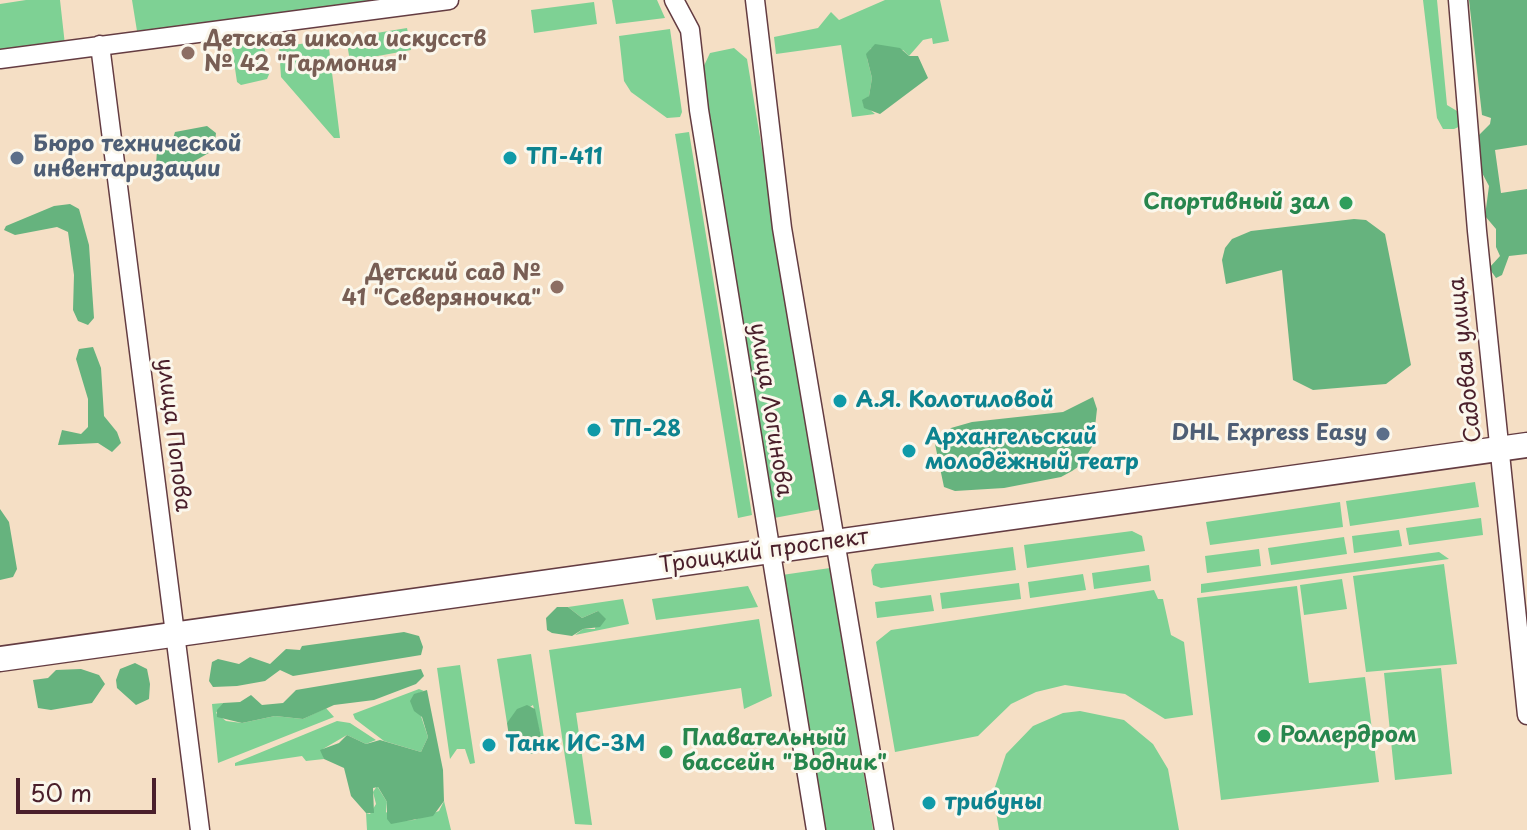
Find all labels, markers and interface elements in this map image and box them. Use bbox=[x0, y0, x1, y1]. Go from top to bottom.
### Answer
place label: Детская школа искусств № 42 "Гармония" bbox=[204, 27, 486, 78]
marker: Детская школа искусств № 42 "Гармония" bbox=[179, 44, 197, 62]
place label: Бюро технической инвентаризации bbox=[33, 132, 242, 184]
place label: ТП-411 bbox=[526, 145, 603, 171]
marker: Бюро технической инвентаризации bbox=[8, 149, 26, 167]
marker: ТП-411 bbox=[501, 149, 519, 167]
place label: Спортивный зал bbox=[1143, 190, 1330, 216]
marker: Спортивный зал bbox=[1337, 194, 1355, 212]
place label: Детский сад № 41 "Северяночка" bbox=[342, 261, 541, 312]
street label: Садовая улица bbox=[1444, 276, 1488, 444]
marker: Детский сад № 41 "Северяночка" bbox=[548, 278, 566, 296]
street label: улица Логинова bbox=[743, 321, 797, 499]
street label: улица Попова bbox=[151, 357, 195, 513]
place label: А.Я. Колотиловой bbox=[856, 388, 1054, 414]
marker: А.Я. Колотиловой bbox=[831, 392, 849, 410]
place label: ТП-28 bbox=[610, 417, 681, 443]
marker: ТП-28 bbox=[585, 421, 603, 439]
place label: DHL Express Easy bbox=[1172, 421, 1367, 447]
place label: Архангельский молодёжный театр bbox=[925, 425, 1139, 476]
marker: DHL Express Easy bbox=[1374, 425, 1392, 443]
marker: Архангельский молодёжный театр bbox=[900, 442, 918, 460]
street label: Троицкий проспект bbox=[658, 524, 870, 580]
place label: Роллердром bbox=[1280, 723, 1417, 749]
place label: Плавательный бассейн "Водник" bbox=[682, 726, 887, 778]
marker: Роллердром bbox=[1255, 727, 1273, 745]
place label: Танк ИС-3М bbox=[505, 732, 645, 758]
marker: Танк ИС-3М bbox=[480, 736, 498, 754]
marker: Плавательный бассейн "Водник" bbox=[657, 743, 675, 761]
scale bar bbox=[20, 762, 160, 812]
text: 50 m bbox=[30, 774, 92, 810]
place label: трибуны bbox=[945, 790, 1042, 816]
marker: трибуны bbox=[920, 794, 938, 812]

